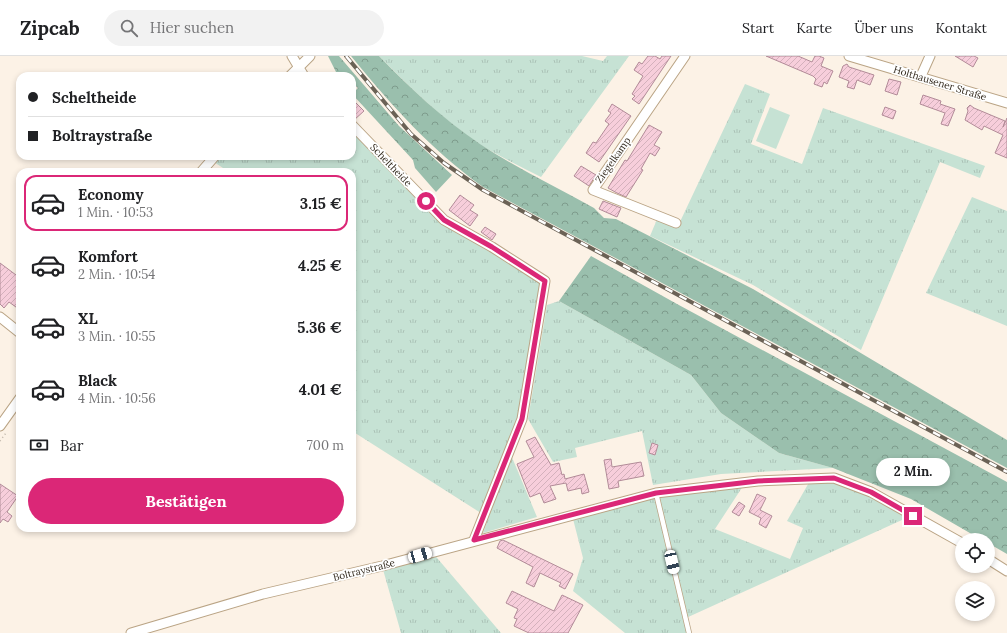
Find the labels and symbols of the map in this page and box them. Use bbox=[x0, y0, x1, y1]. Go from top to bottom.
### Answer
street label: Holthausener Straße bbox=[892, 63, 989, 104]
street label: Ziegelkamp bbox=[592, 134, 634, 186]
street label: Scheltheide bbox=[367, 141, 415, 190]
route start bbox=[417, 192, 435, 210]
callout: 2 Min. bbox=[876, 458, 950, 486]
route end bbox=[904, 507, 922, 525]
car bbox=[407, 546, 433, 564]
car bbox=[663, 549, 681, 575]
street label: Boltraystraße bbox=[332, 556, 397, 584]

